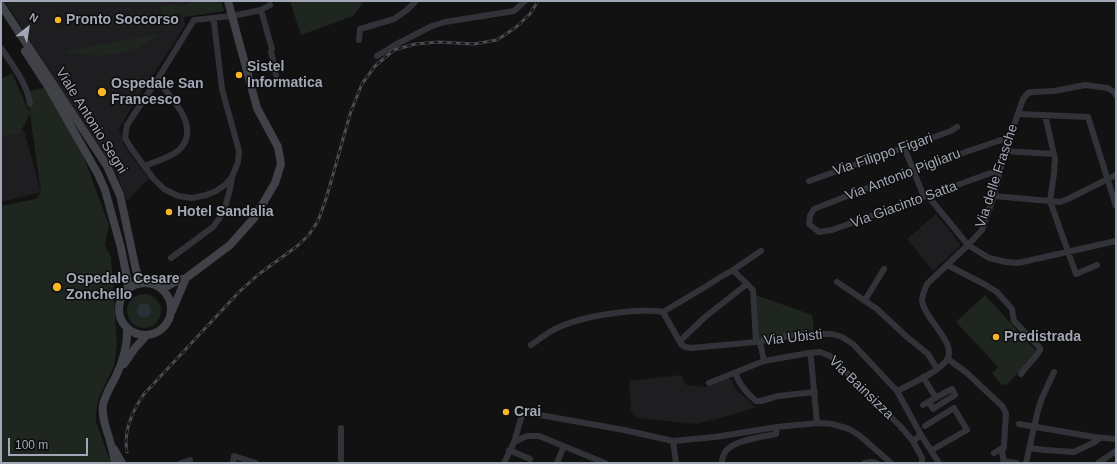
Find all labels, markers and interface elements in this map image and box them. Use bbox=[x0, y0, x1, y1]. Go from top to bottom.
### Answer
north arrow bbox=[8, 8, 48, 48]
text: N bbox=[28, 10, 40, 25]
place label: Pronto Soccorso bbox=[66, 12, 179, 28]
marker: Pronto Soccorso bbox=[53, 15, 63, 25]
place label: Sistel Informatica bbox=[247, 59, 322, 92]
street label: Viale Antonio Segni bbox=[52, 65, 130, 177]
marker: Sistel Informatica bbox=[234, 70, 244, 80]
place label: Ospedale San Francesco bbox=[111, 76, 204, 108]
marker: Ospedale San Francesco bbox=[96, 86, 108, 98]
street label: Via delle Frasche bbox=[972, 122, 1022, 230]
street label: Via Filippo Figari bbox=[831, 130, 935, 180]
street label: Via Antonio Pigliaru bbox=[843, 145, 963, 205]
street label: Via Giacinto Satta bbox=[849, 178, 959, 232]
place label: Hotel Sandalia bbox=[177, 204, 273, 220]
marker: Hotel Sandalia bbox=[164, 207, 174, 217]
place label: Ospedale Cesare Zonchello bbox=[66, 271, 180, 304]
marker: Ospedale Cesare Zonchello bbox=[51, 281, 63, 293]
street label: Via Ubisti bbox=[763, 327, 823, 349]
place label: Predistrada bbox=[1004, 329, 1081, 345]
marker: Predistrada bbox=[991, 332, 1001, 342]
street label: Via Bainsizza bbox=[825, 353, 897, 423]
place label: Crai bbox=[514, 404, 541, 420]
marker: Crai bbox=[501, 407, 511, 417]
scale bar bbox=[10, 430, 90, 456]
text: 100 m bbox=[15, 438, 48, 452]

